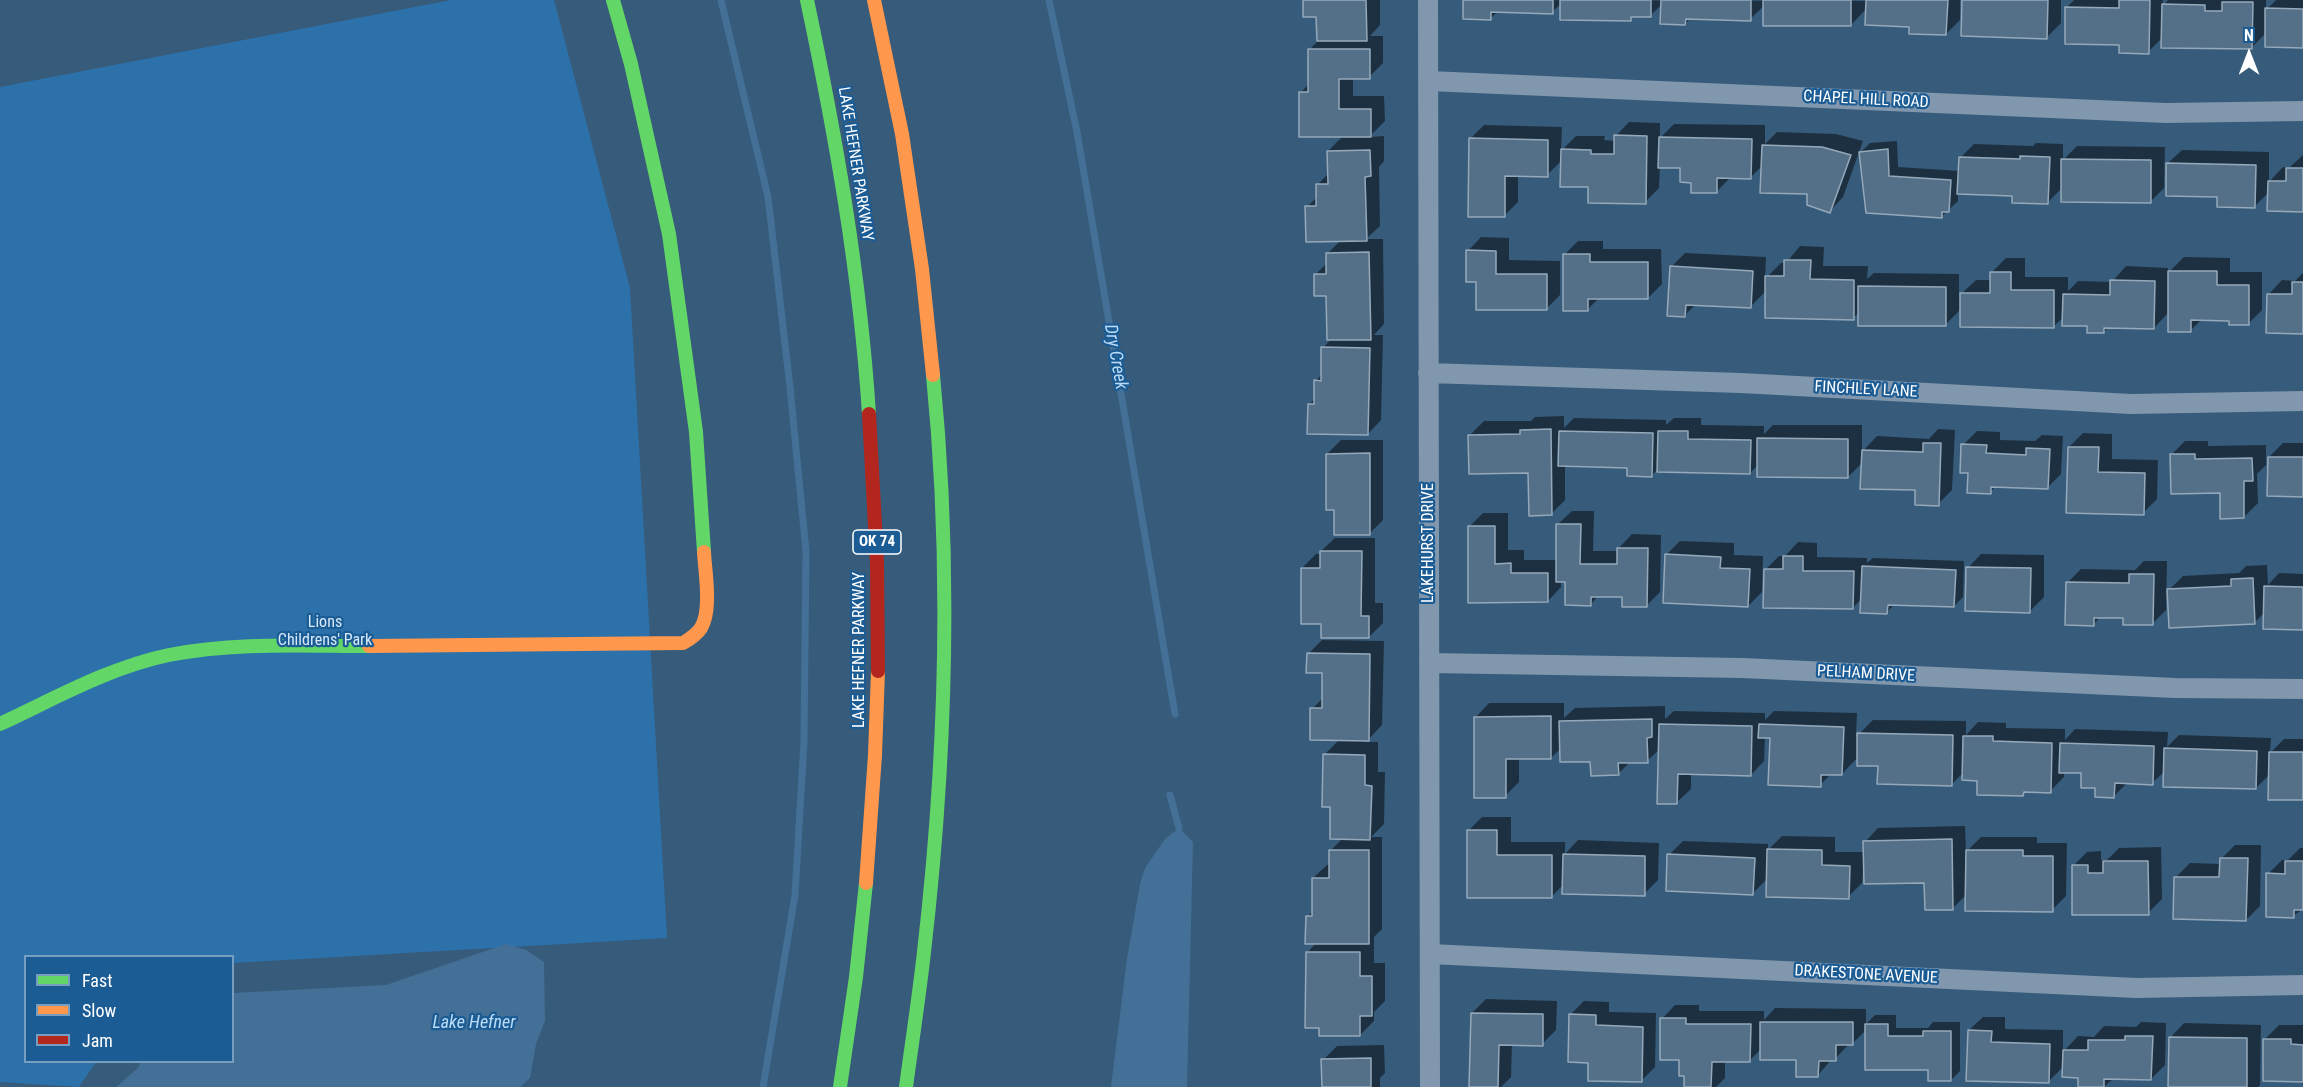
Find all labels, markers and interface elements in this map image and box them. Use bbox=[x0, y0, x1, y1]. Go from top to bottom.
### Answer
north arrow bbox=[2219, 24, 2279, 84]
text: N bbox=[2244, 26, 2254, 45]
street label: LAKE HEFNER PARKWAY bbox=[833, 86, 877, 242]
street label: CHAPEL HILL ROAD bbox=[1803, 87, 1929, 113]
water label: Dry Creek bbox=[1099, 323, 1131, 391]
street label: FINCHLEY LANE bbox=[1814, 378, 1918, 402]
street label: LAKEHURST DRIVE bbox=[1419, 483, 1439, 603]
road number: OK 74 bbox=[853, 530, 901, 554]
street label: LAKE HEFNER PARKWAY bbox=[850, 572, 870, 728]
park label: Lions Childrens' Park bbox=[278, 613, 372, 651]
street label: PELHAM DRIVE bbox=[1817, 662, 1915, 686]
legend bbox=[24, 955, 234, 1063]
street label: DRAKESTONE AVENUE bbox=[1794, 962, 1938, 988]
text: Fast bbox=[82, 970, 113, 991]
text: Slow bbox=[82, 1000, 116, 1021]
water label: Lake Hefner bbox=[432, 1012, 516, 1034]
text: Jam bbox=[82, 1030, 113, 1051]

